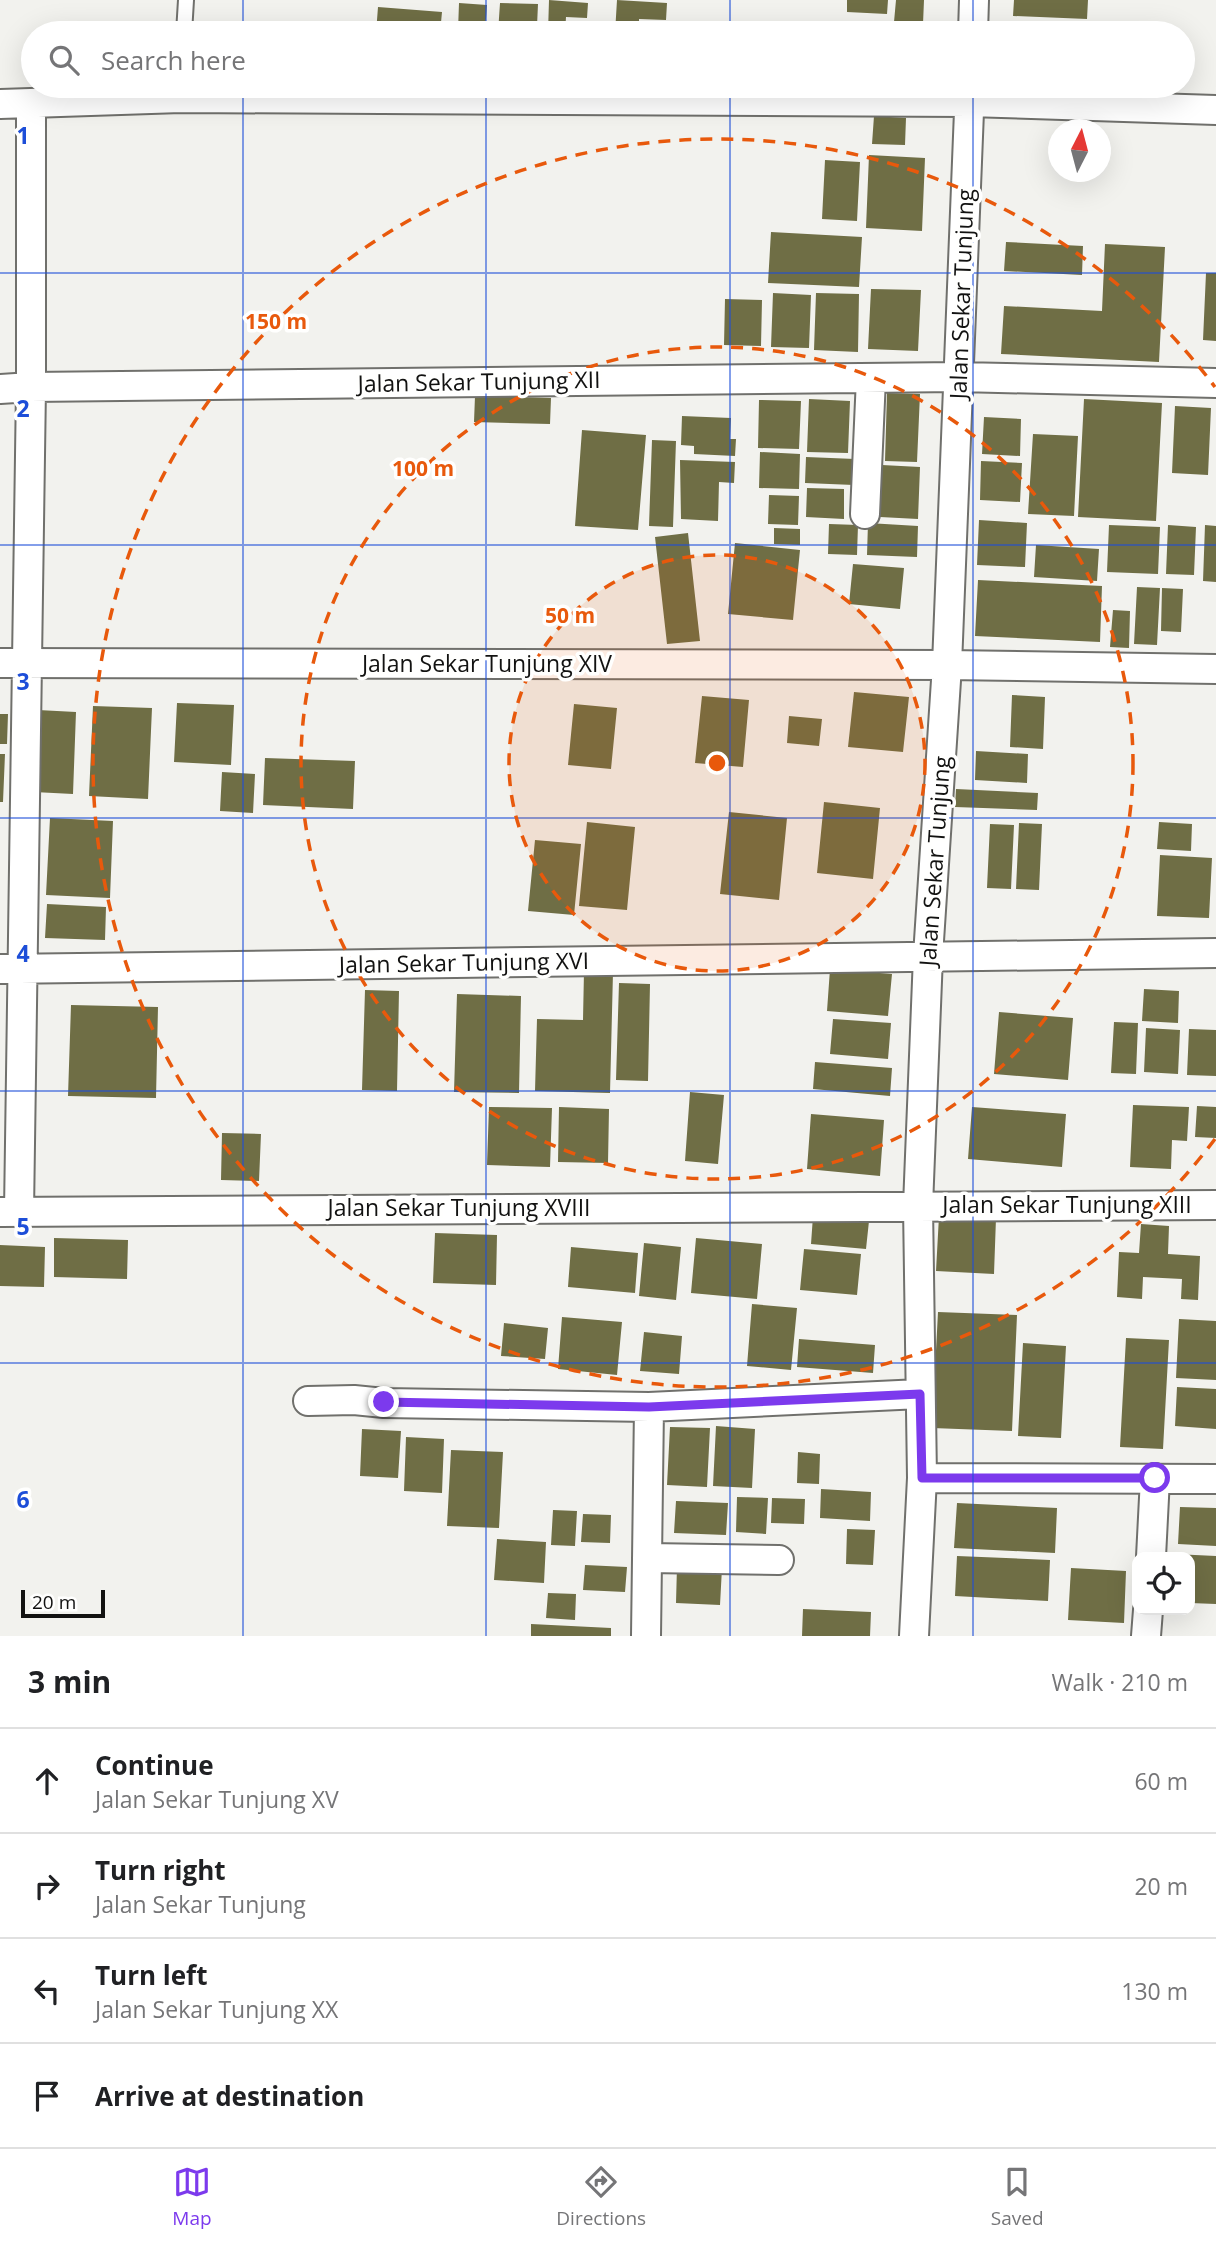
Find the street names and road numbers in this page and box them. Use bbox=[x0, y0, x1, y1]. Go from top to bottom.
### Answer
street label: Jalan Sekar Tunjung bbox=[941, 188, 981, 402]
street label: Jalan Sekar Tunjung XII bbox=[355, 363, 601, 399]
street label: Jalan Sekar Tunjung XIV bbox=[360, 647, 612, 679]
street label: Jalan Sekar Tunjung bbox=[911, 754, 957, 969]
street label: Jalan Sekar Tunjung XVI bbox=[337, 944, 589, 980]
street label: Jalan Sekar Tunjung XIII bbox=[940, 1188, 1192, 1220]
street label: Jalan Sekar Tunjung XVIII bbox=[325, 1191, 591, 1223]

